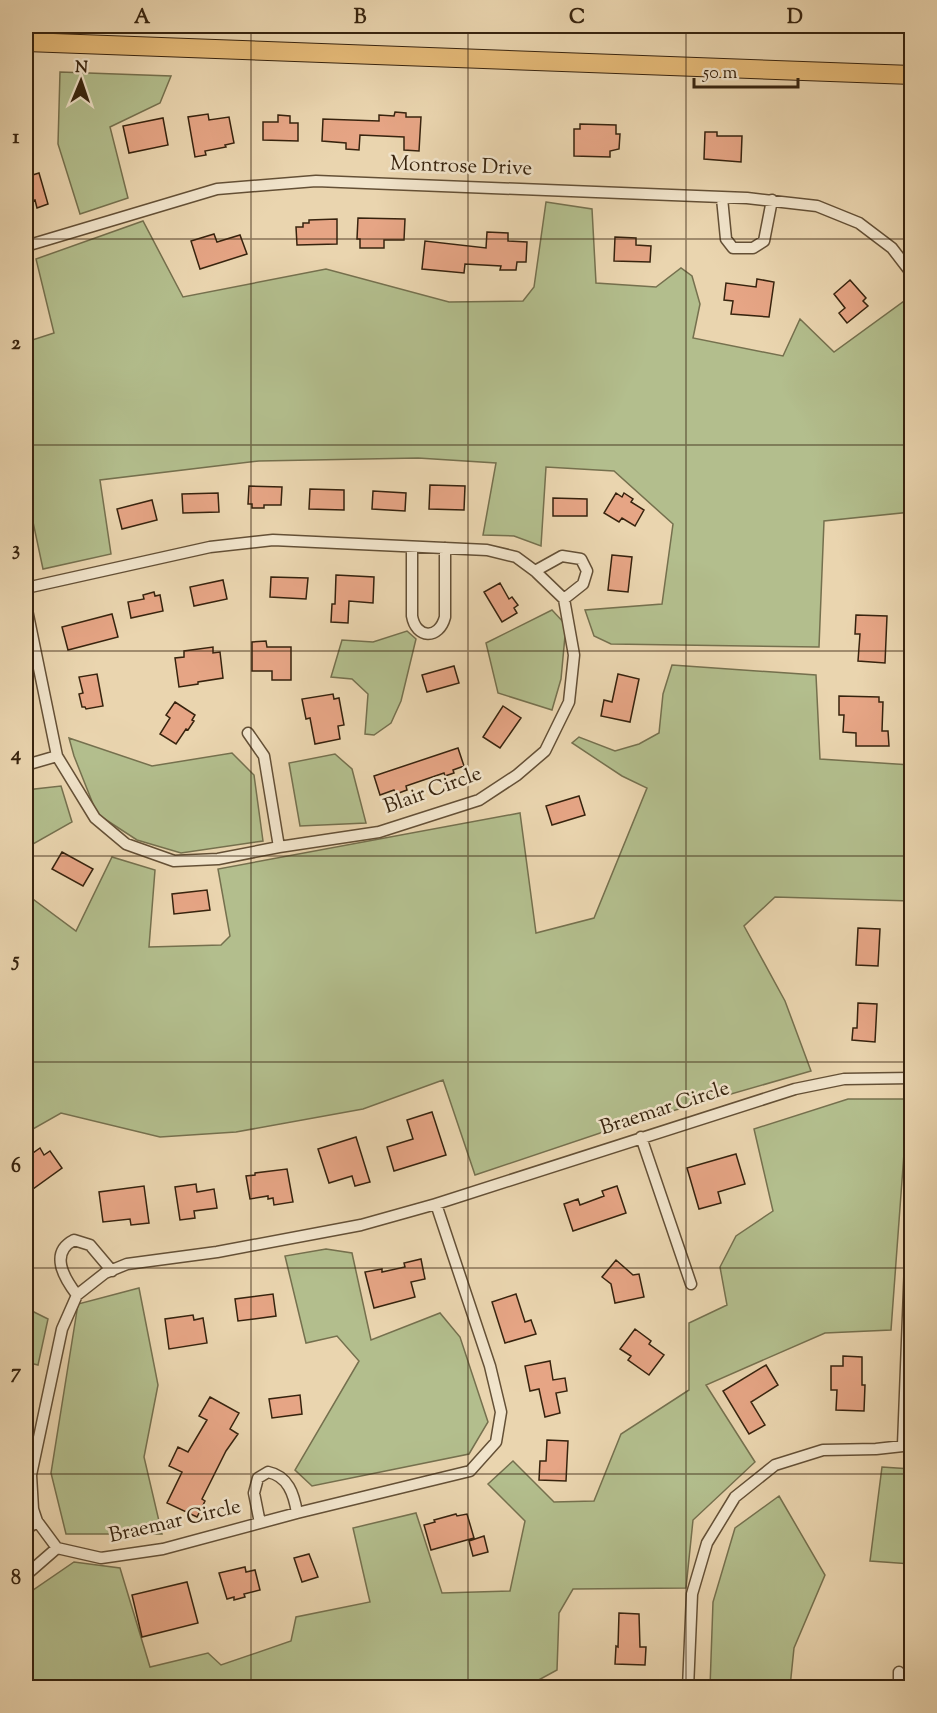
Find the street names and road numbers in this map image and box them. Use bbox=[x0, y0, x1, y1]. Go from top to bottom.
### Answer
street label: Montrose Drive bbox=[389, 150, 533, 184]
street label: Blair Circle bbox=[380, 759, 486, 823]
street label: Braemar Circle bbox=[596, 1074, 734, 1144]
street label: Braemar Circle bbox=[106, 1492, 244, 1552]

